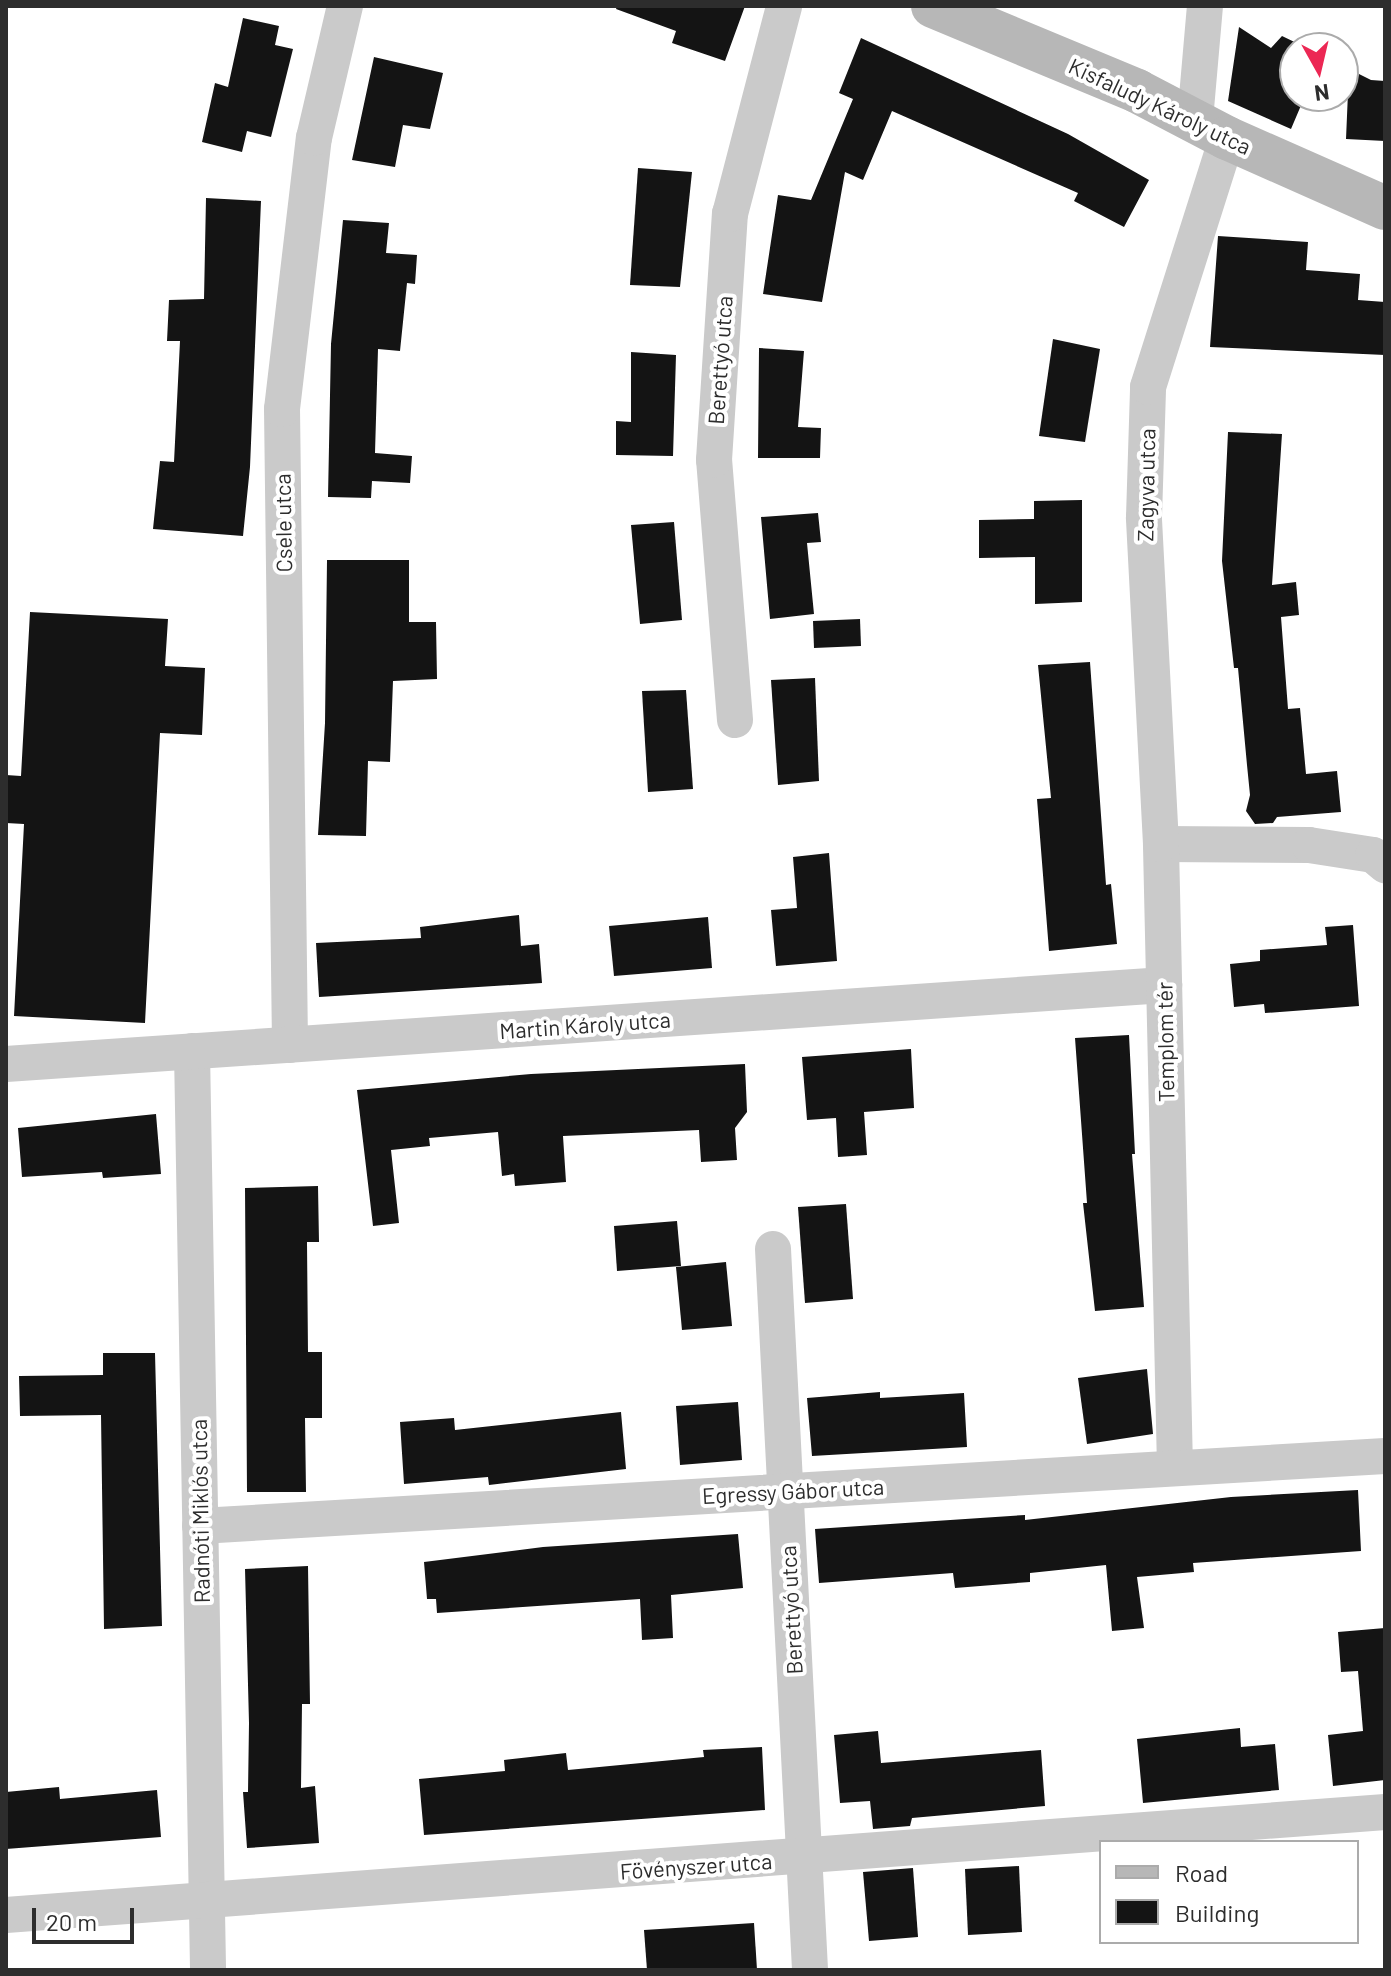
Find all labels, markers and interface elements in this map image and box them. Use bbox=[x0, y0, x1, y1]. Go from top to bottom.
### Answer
north arrow bbox=[1279, 32, 1359, 112]
street label: Kisfaludy Károly utca bbox=[1065, 52, 1255, 160]
text: N bbox=[1313, 80, 1331, 108]
street label: Berettyó utca bbox=[702, 295, 738, 425]
street label: Zagyva utca bbox=[1132, 428, 1160, 542]
street label: Csele utca bbox=[269, 473, 297, 573]
street label: Templom tér bbox=[1151, 982, 1179, 1102]
street label: Martin Károly utca bbox=[499, 1006, 671, 1044]
street label: Radnóti Miklós utca bbox=[185, 1419, 215, 1603]
street label: Egressy Gábor utca bbox=[701, 1473, 885, 1509]
street label: Berettyó utca bbox=[774, 1545, 808, 1675]
legend bbox=[1099, 1840, 1359, 1944]
street label: Fövényszer utca bbox=[619, 1848, 773, 1884]
text: Road bbox=[1175, 1858, 1228, 1887]
scale bar bbox=[36, 1892, 138, 1942]
text: Building bbox=[1175, 1898, 1259, 1927]
text: 20 m bbox=[46, 1907, 97, 1936]

